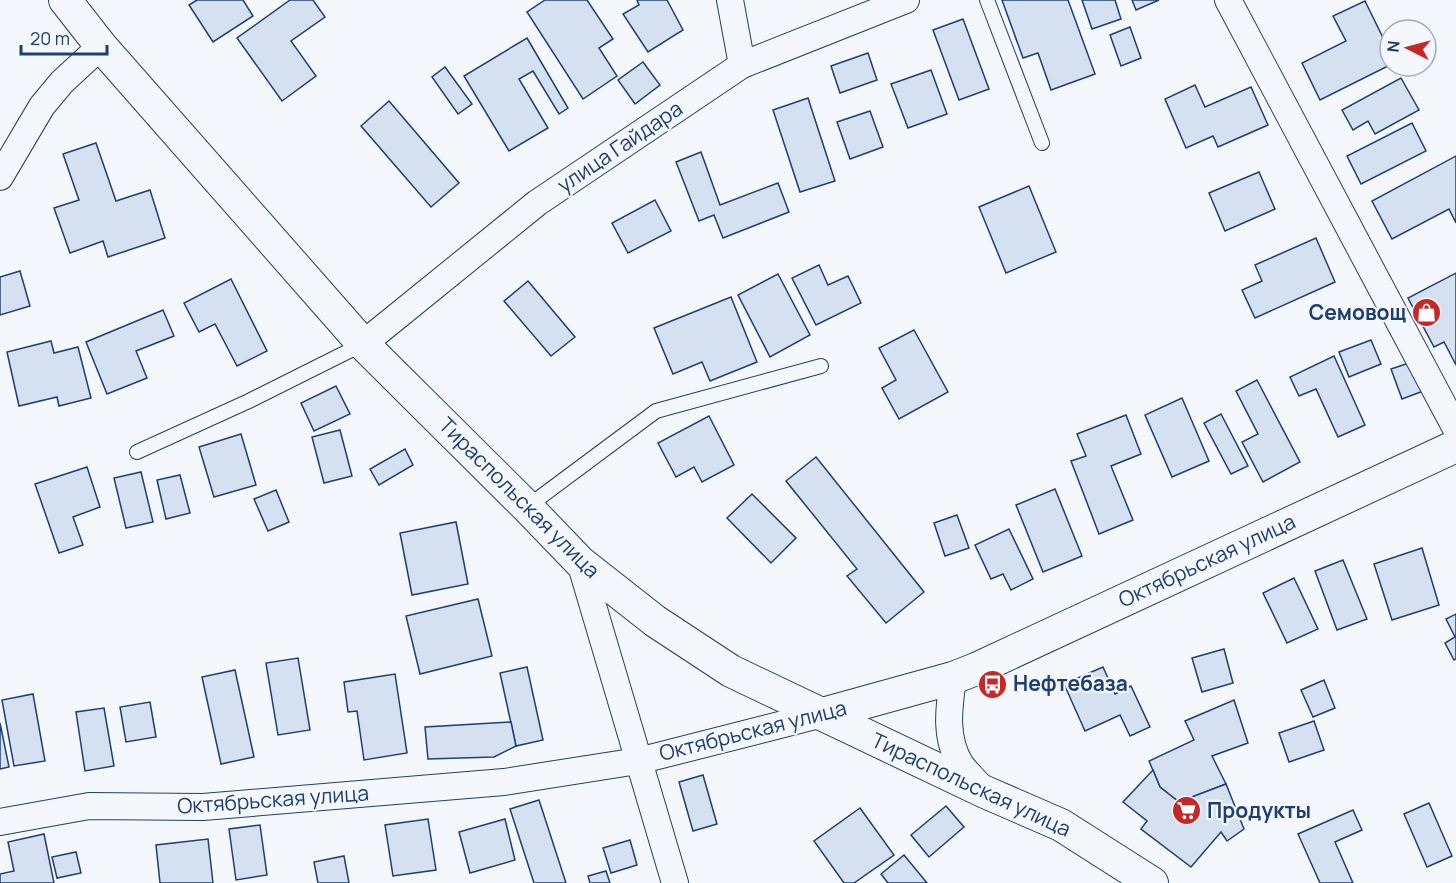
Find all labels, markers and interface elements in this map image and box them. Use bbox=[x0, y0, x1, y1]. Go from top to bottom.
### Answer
scale bar bbox=[21, 18, 106, 56]
north arrow bbox=[1378, 18, 1438, 78]
text: 20 m bbox=[30, 26, 70, 50]
text: N bbox=[1382, 40, 1405, 53]
street label: улица Гайдара bbox=[551, 94, 687, 198]
shop icon: Семовощ bbox=[1411, 297, 1443, 329]
place label: Семовощ bbox=[1309, 298, 1407, 326]
street label: Тираспольская улица bbox=[433, 411, 606, 584]
street label: Октябрьская улица bbox=[1114, 507, 1300, 613]
bus stop icon: Нефтебаза bbox=[976, 668, 1008, 700]
place label: Нефтебаза bbox=[1013, 669, 1128, 697]
street label: Октябрьская улица bbox=[656, 693, 849, 767]
street label: Тираспольская улица bbox=[867, 726, 1076, 843]
street label: Октябрьская улица bbox=[176, 778, 370, 820]
supermarket icon: Продукты bbox=[1170, 795, 1202, 827]
place label: Продукты bbox=[1207, 796, 1311, 824]

